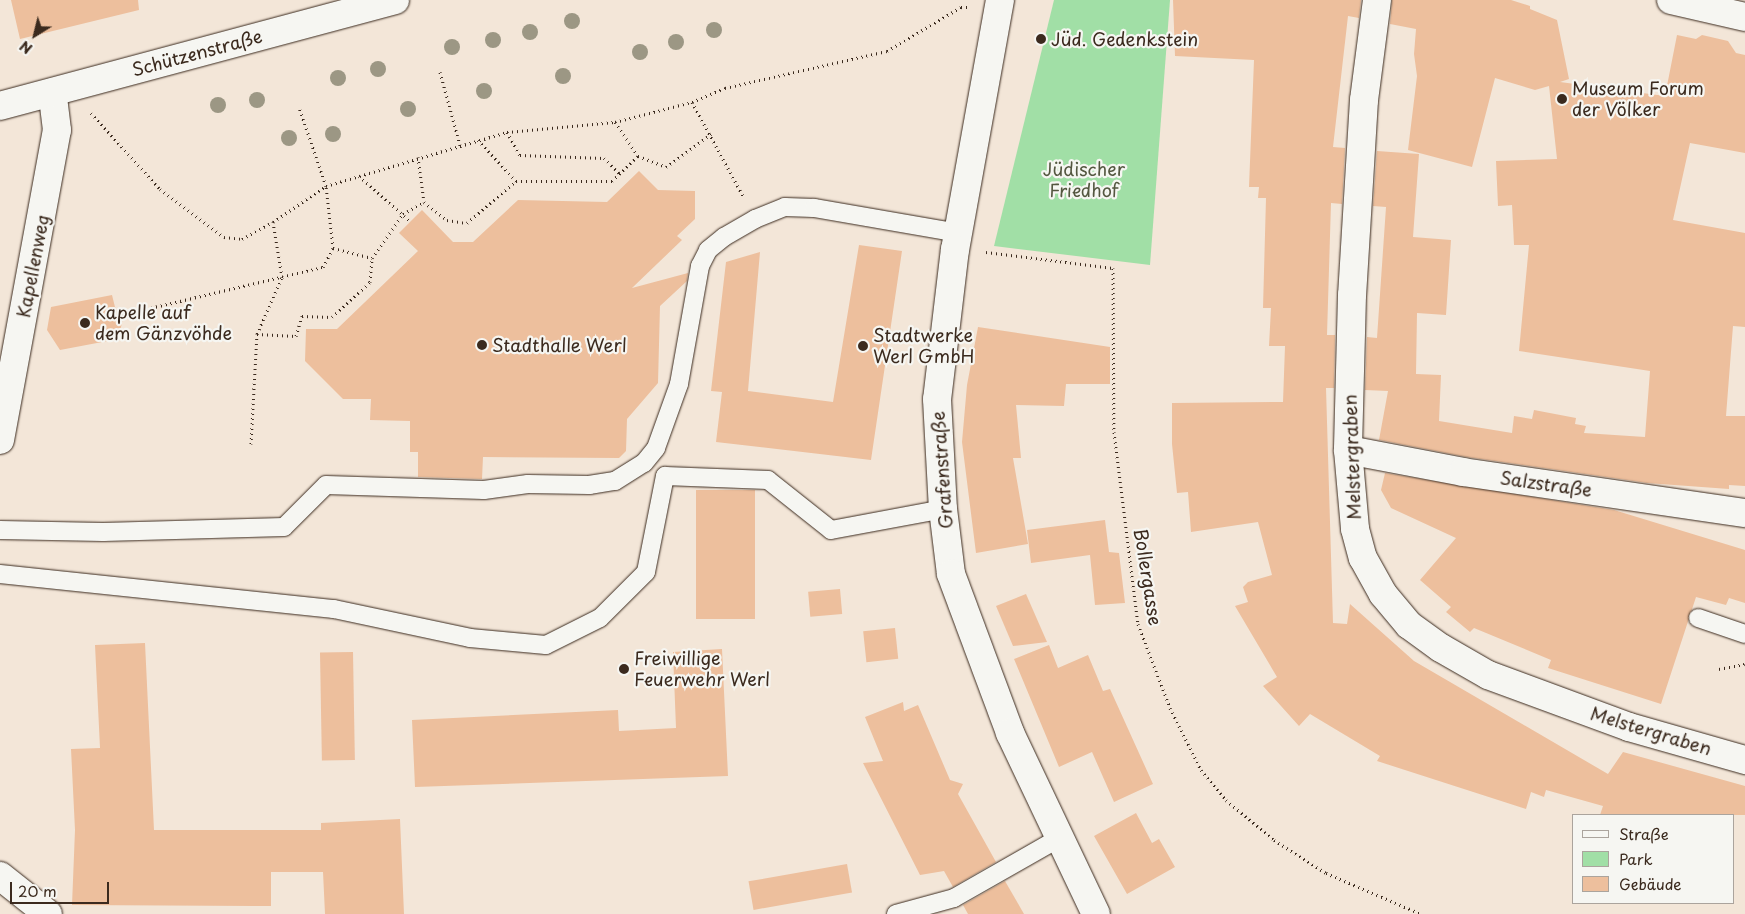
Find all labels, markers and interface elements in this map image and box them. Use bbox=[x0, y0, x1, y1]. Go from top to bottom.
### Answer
north arrow bbox=[10, 10, 60, 60]
street label: Schützenstraße bbox=[129, 25, 265, 81]
place label: Jüd. Gedenkstein bbox=[1051, 28, 1201, 50]
marker: Jüd. Gedenkstein bbox=[1035, 33, 1047, 45]
text: N bbox=[15, 36, 37, 59]
place label: Museum Forum der Völker bbox=[1572, 78, 1703, 120]
marker: Museum Forum der Völker bbox=[1556, 93, 1568, 105]
park label: Jüdischer Friedhof bbox=[1043, 159, 1125, 202]
street label: Kapellenweg bbox=[12, 213, 54, 319]
place label: Kapelle auf dem Gänzvöhde bbox=[95, 302, 233, 344]
marker: Kapelle auf dem Gänzvöhde bbox=[79, 317, 91, 329]
place label: Stadtwerke Werl GmbH bbox=[873, 325, 974, 368]
place label: Stadthalle Werl bbox=[492, 334, 627, 356]
marker: Stadthalle Werl bbox=[476, 339, 488, 351]
marker: Stadtwerke Werl GmbH bbox=[857, 340, 869, 352]
street label: Melstergraben bbox=[1339, 394, 1365, 520]
street label: Grafenstraße bbox=[927, 410, 957, 530]
street label: Salzstraße bbox=[1499, 467, 1593, 501]
street label: Bollergasse bbox=[1130, 527, 1166, 627]
place label: Freiwillige Feuerwehr Werl bbox=[634, 648, 769, 691]
marker: Freiwillige Feuerwehr Werl bbox=[618, 663, 630, 675]
street label: Melstergraben bbox=[1588, 702, 1714, 760]
legend bbox=[1572, 814, 1735, 904]
text: Straße bbox=[1619, 822, 1669, 845]
text: Park bbox=[1619, 847, 1653, 870]
scale bar bbox=[12, 872, 111, 904]
text: Gebäude bbox=[1619, 872, 1681, 895]
text: 20 m bbox=[18, 879, 57, 902]

